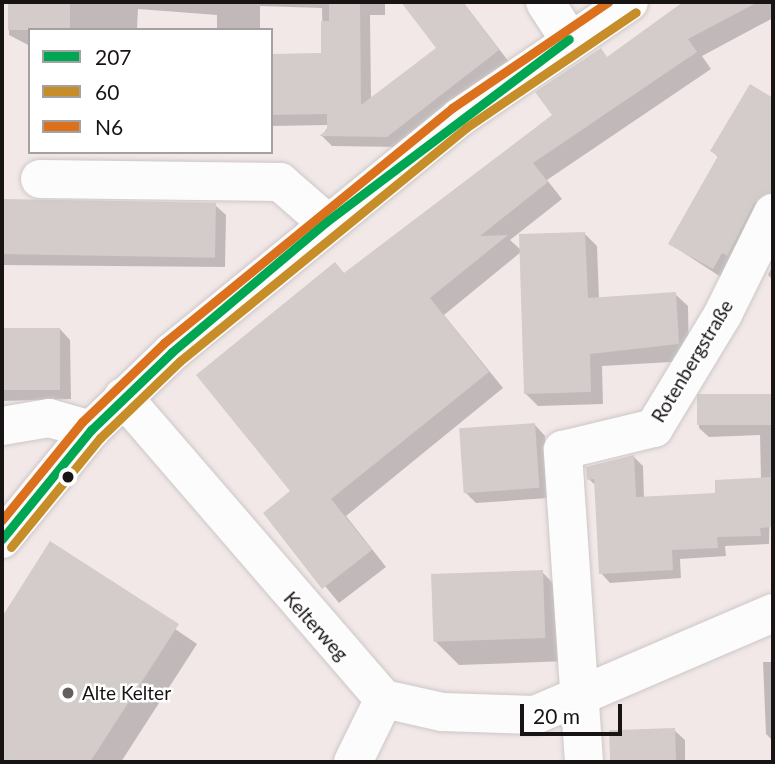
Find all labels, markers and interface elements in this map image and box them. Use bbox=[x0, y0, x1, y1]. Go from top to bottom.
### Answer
legend bbox=[28, 28, 273, 154]
text: 207 bbox=[95, 44, 132, 69]
text: 60 bbox=[95, 79, 119, 104]
text: N6 bbox=[95, 114, 123, 139]
street label: Rotenbergstraße bbox=[646, 296, 738, 426]
unlabelled marker bbox=[61, 470, 75, 484]
street label: Kelterweg bbox=[279, 587, 353, 665]
place label: Alte Kelter bbox=[82, 682, 171, 704]
marker: Alte Kelter bbox=[60, 685, 76, 701]
scale bar bbox=[523, 690, 624, 734]
text: 20 m bbox=[533, 703, 580, 728]

